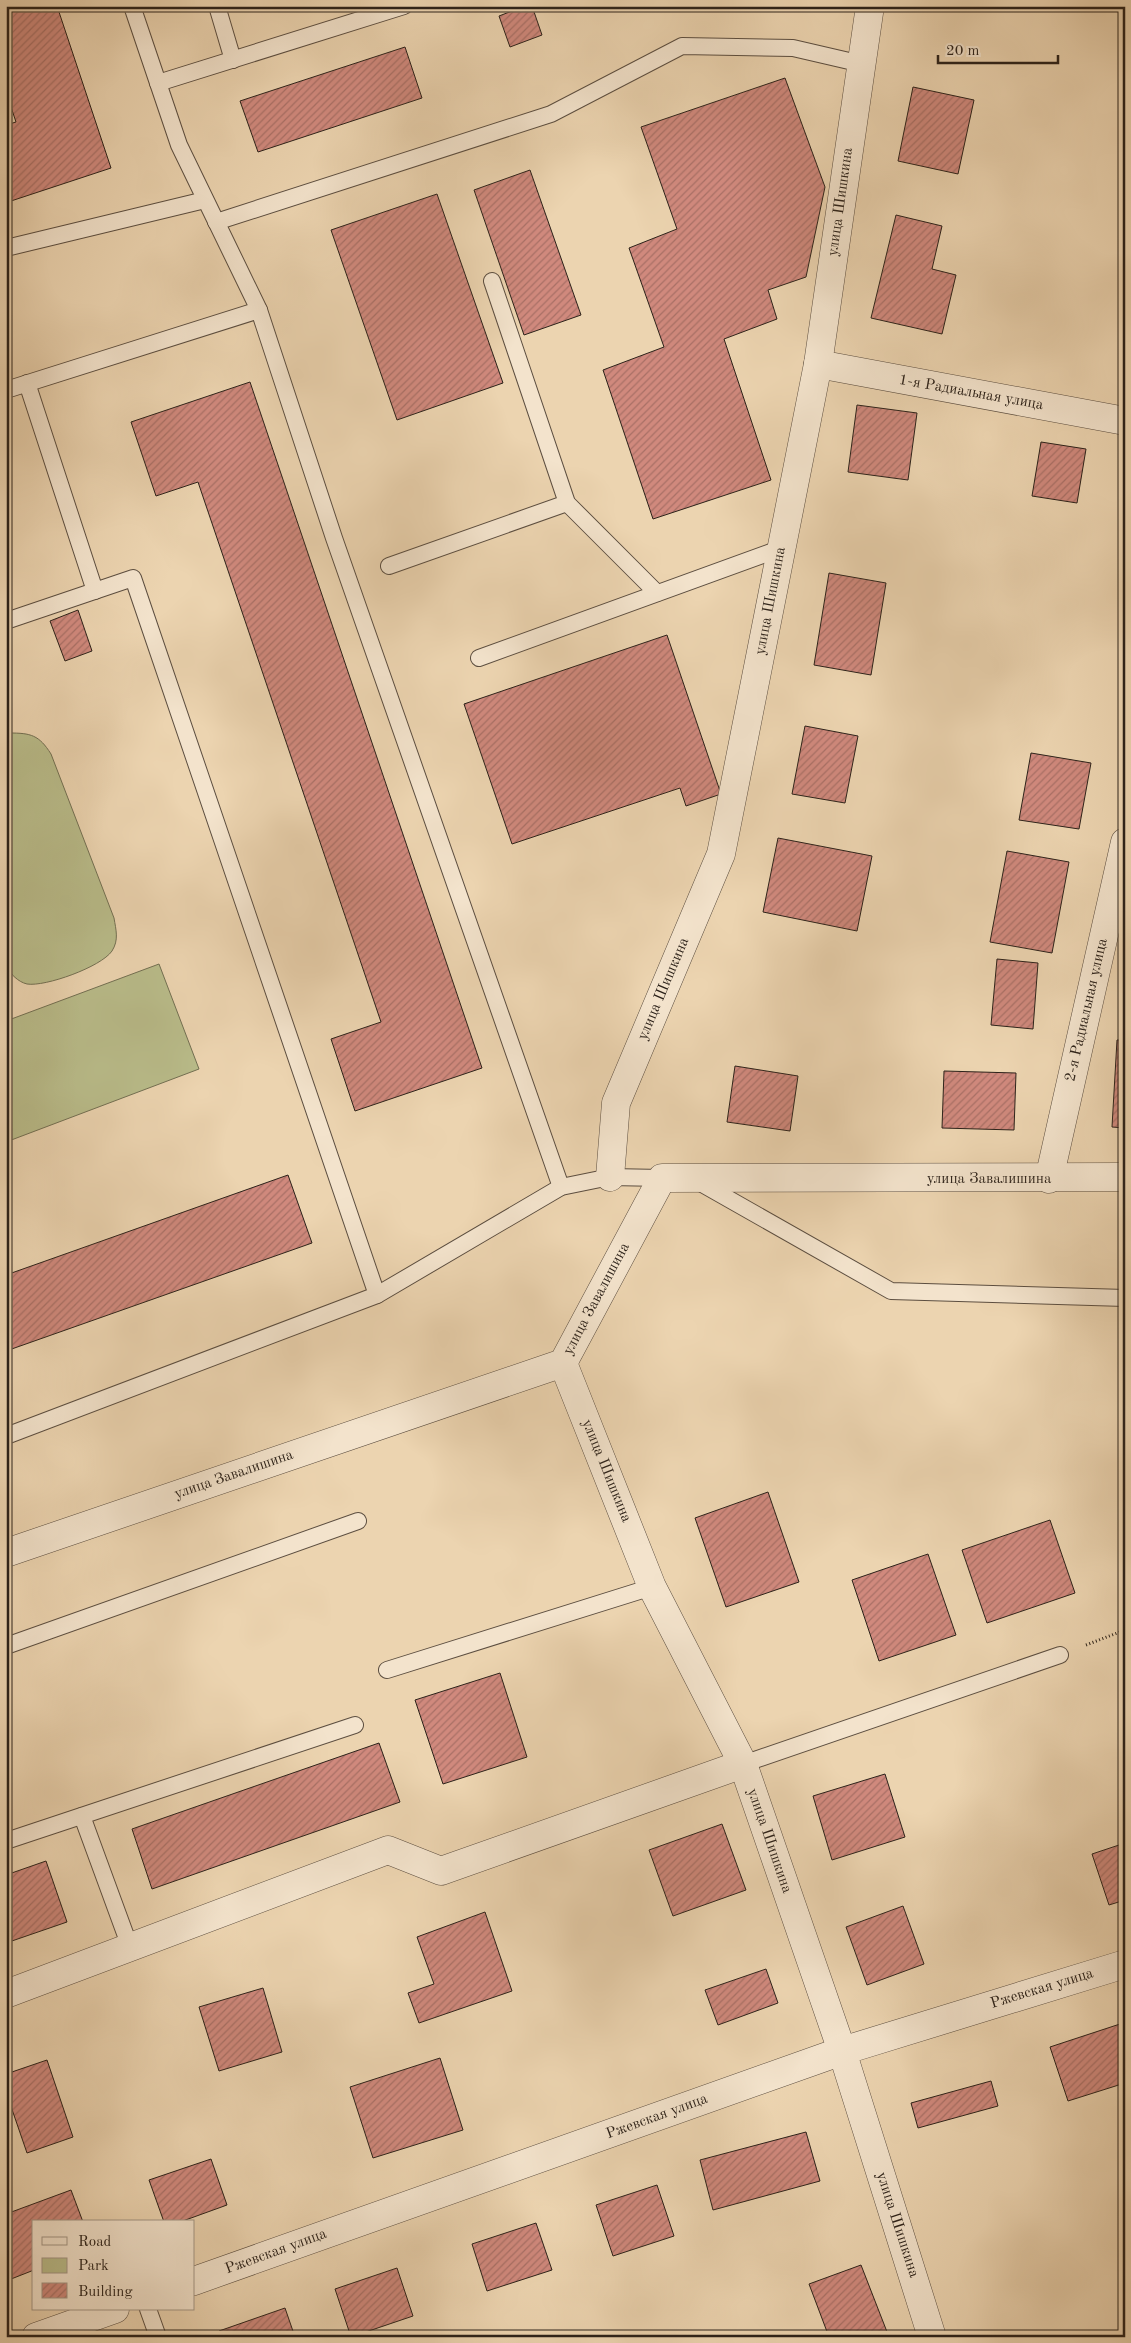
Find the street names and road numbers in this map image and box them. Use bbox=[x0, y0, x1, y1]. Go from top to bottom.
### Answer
street label: улица Шишкина bbox=[826, 146, 856, 257]
street label: 1-я Радиальная улица bbox=[898, 373, 1045, 413]
street label: улица Шишкина bbox=[753, 545, 789, 656]
street label: улица Шишкина bbox=[636, 935, 693, 1042]
street label: 2-я Радиальная улица bbox=[1063, 936, 1111, 1083]
street label: улица Завалишина bbox=[927, 1172, 1052, 1187]
street label: улица Завалишина bbox=[561, 1240, 633, 1358]
street label: улица Шишкина bbox=[578, 1417, 634, 1525]
street label: улица Завалишина bbox=[173, 1447, 296, 1502]
street label: улица Шишкина bbox=[744, 1787, 794, 1896]
street label: Ржевская улица bbox=[989, 1966, 1096, 2012]
street label: Ржевская улица bbox=[604, 2091, 710, 2142]
street label: улица Шишкина bbox=[873, 2170, 921, 2280]
street label: Ржевская улица bbox=[223, 2226, 329, 2277]

